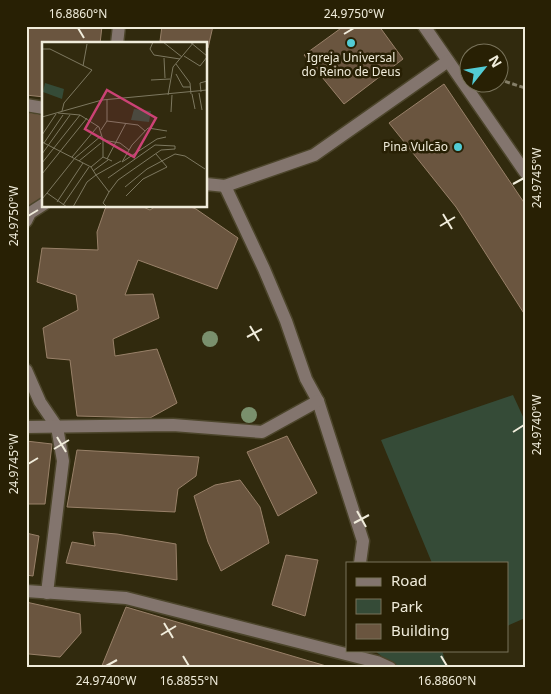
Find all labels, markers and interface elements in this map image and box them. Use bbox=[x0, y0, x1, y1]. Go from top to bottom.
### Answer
text: 16.8860°N bbox=[49, 5, 107, 22]
text: 24.9750°W bbox=[324, 5, 384, 22]
marker: Igreja Universal do Reino de Deus bbox=[345, 37, 357, 49]
inset map bbox=[42, 42, 208, 208]
north arrow bbox=[458, 42, 508, 92]
place label: Igreja Universal do Reino de Deus bbox=[302, 49, 401, 80]
text: N bbox=[485, 52, 507, 71]
place label: Pina Vulcão bbox=[383, 138, 448, 155]
marker: Pina Vulcão bbox=[452, 141, 464, 153]
text: 24.9745°W bbox=[528, 148, 545, 208]
text: 24.9750°W bbox=[5, 186, 22, 246]
text: 24.9740°W bbox=[528, 395, 545, 455]
text: 24.9745°W bbox=[5, 434, 22, 494]
legend bbox=[346, 562, 508, 652]
text: Road bbox=[391, 570, 427, 590]
text: Park bbox=[391, 596, 423, 616]
text: Building bbox=[391, 620, 449, 640]
text: 24.9740°W bbox=[76, 672, 136, 689]
text: 16.8855°N bbox=[160, 672, 218, 689]
text: 16.8860°N bbox=[418, 672, 476, 689]

